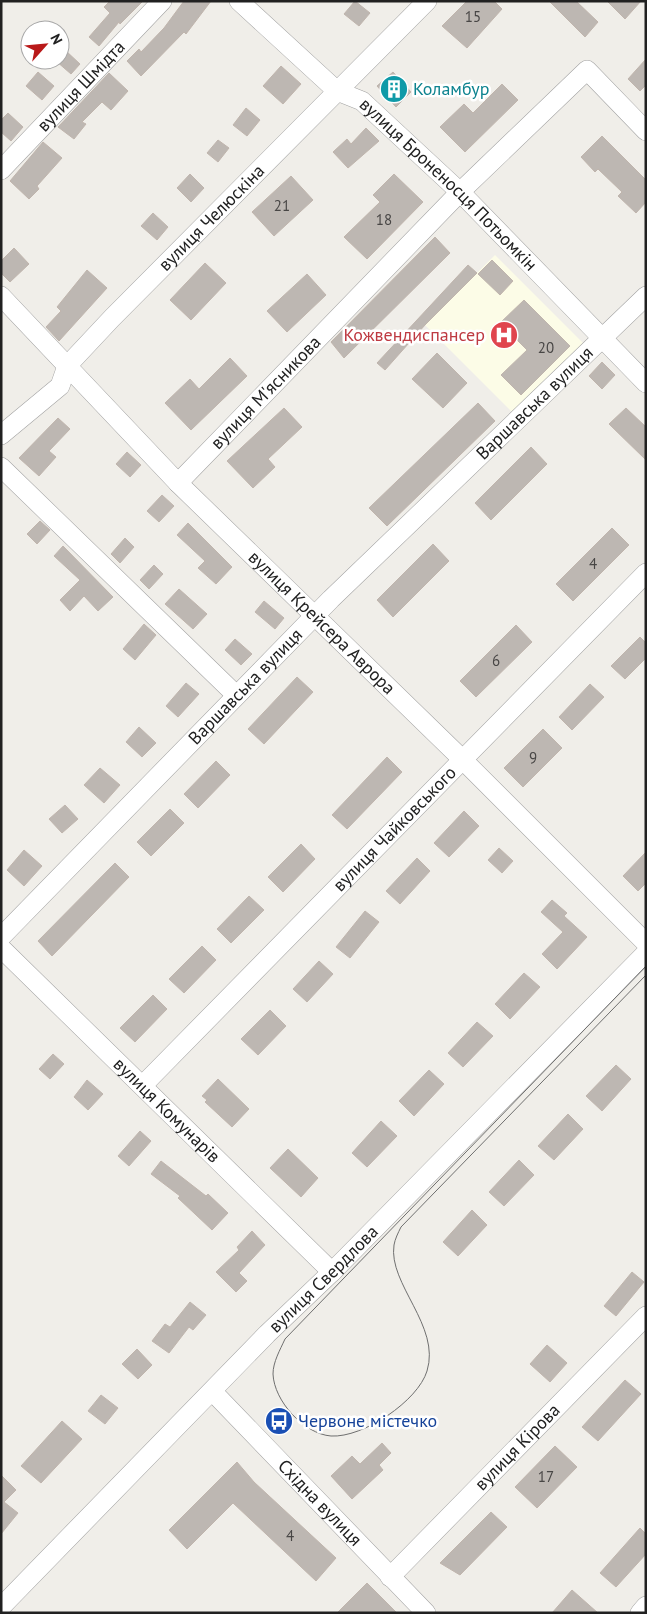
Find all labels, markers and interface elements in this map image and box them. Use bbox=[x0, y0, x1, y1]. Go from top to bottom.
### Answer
house number: 15 bbox=[465, 7, 481, 26]
north arrow bbox=[20, 20, 70, 70]
text: N bbox=[46, 31, 67, 47]
street label: вулиця Шмідта bbox=[32, 35, 129, 136]
building icon: Коламбур bbox=[379, 74, 409, 104]
place label: Коламбур bbox=[413, 77, 490, 100]
street label: вулиця Броненосця Потьомкін bbox=[355, 92, 542, 276]
street label: вулиця Челюскіна bbox=[153, 159, 269, 276]
house number: 21 bbox=[274, 196, 290, 215]
house number: 18 bbox=[376, 210, 392, 229]
hospital icon: Кожвендиспансер bbox=[489, 320, 519, 350]
place label: Кожвендиспансер bbox=[343, 323, 485, 346]
street label: вулиця М'ясникова bbox=[205, 331, 325, 454]
house number: 20 bbox=[538, 338, 554, 357]
street label: Варшавська вулиця bbox=[471, 341, 598, 464]
street label: вулиця Крейсера Аврора bbox=[244, 546, 401, 699]
house number: 4 bbox=[589, 554, 597, 573]
street label: Варшавська вулиця bbox=[183, 623, 307, 749]
house number: 6 bbox=[492, 651, 500, 670]
house number: 9 bbox=[529, 748, 537, 767]
street label: вулиця Чайковського bbox=[328, 761, 461, 896]
street label: вулиця Комунарів bbox=[109, 1052, 226, 1167]
street label: вулиця Свердлова bbox=[264, 1220, 383, 1337]
street label: вулиця Кірова bbox=[470, 1399, 565, 1495]
bus stop icon: Червоне містечко bbox=[264, 1406, 294, 1436]
place label: Червоне містечко bbox=[298, 1409, 437, 1432]
street label: Східна вулиця bbox=[273, 1454, 367, 1551]
house number: 17 bbox=[538, 1467, 554, 1486]
house number: 4 bbox=[286, 1526, 294, 1545]

